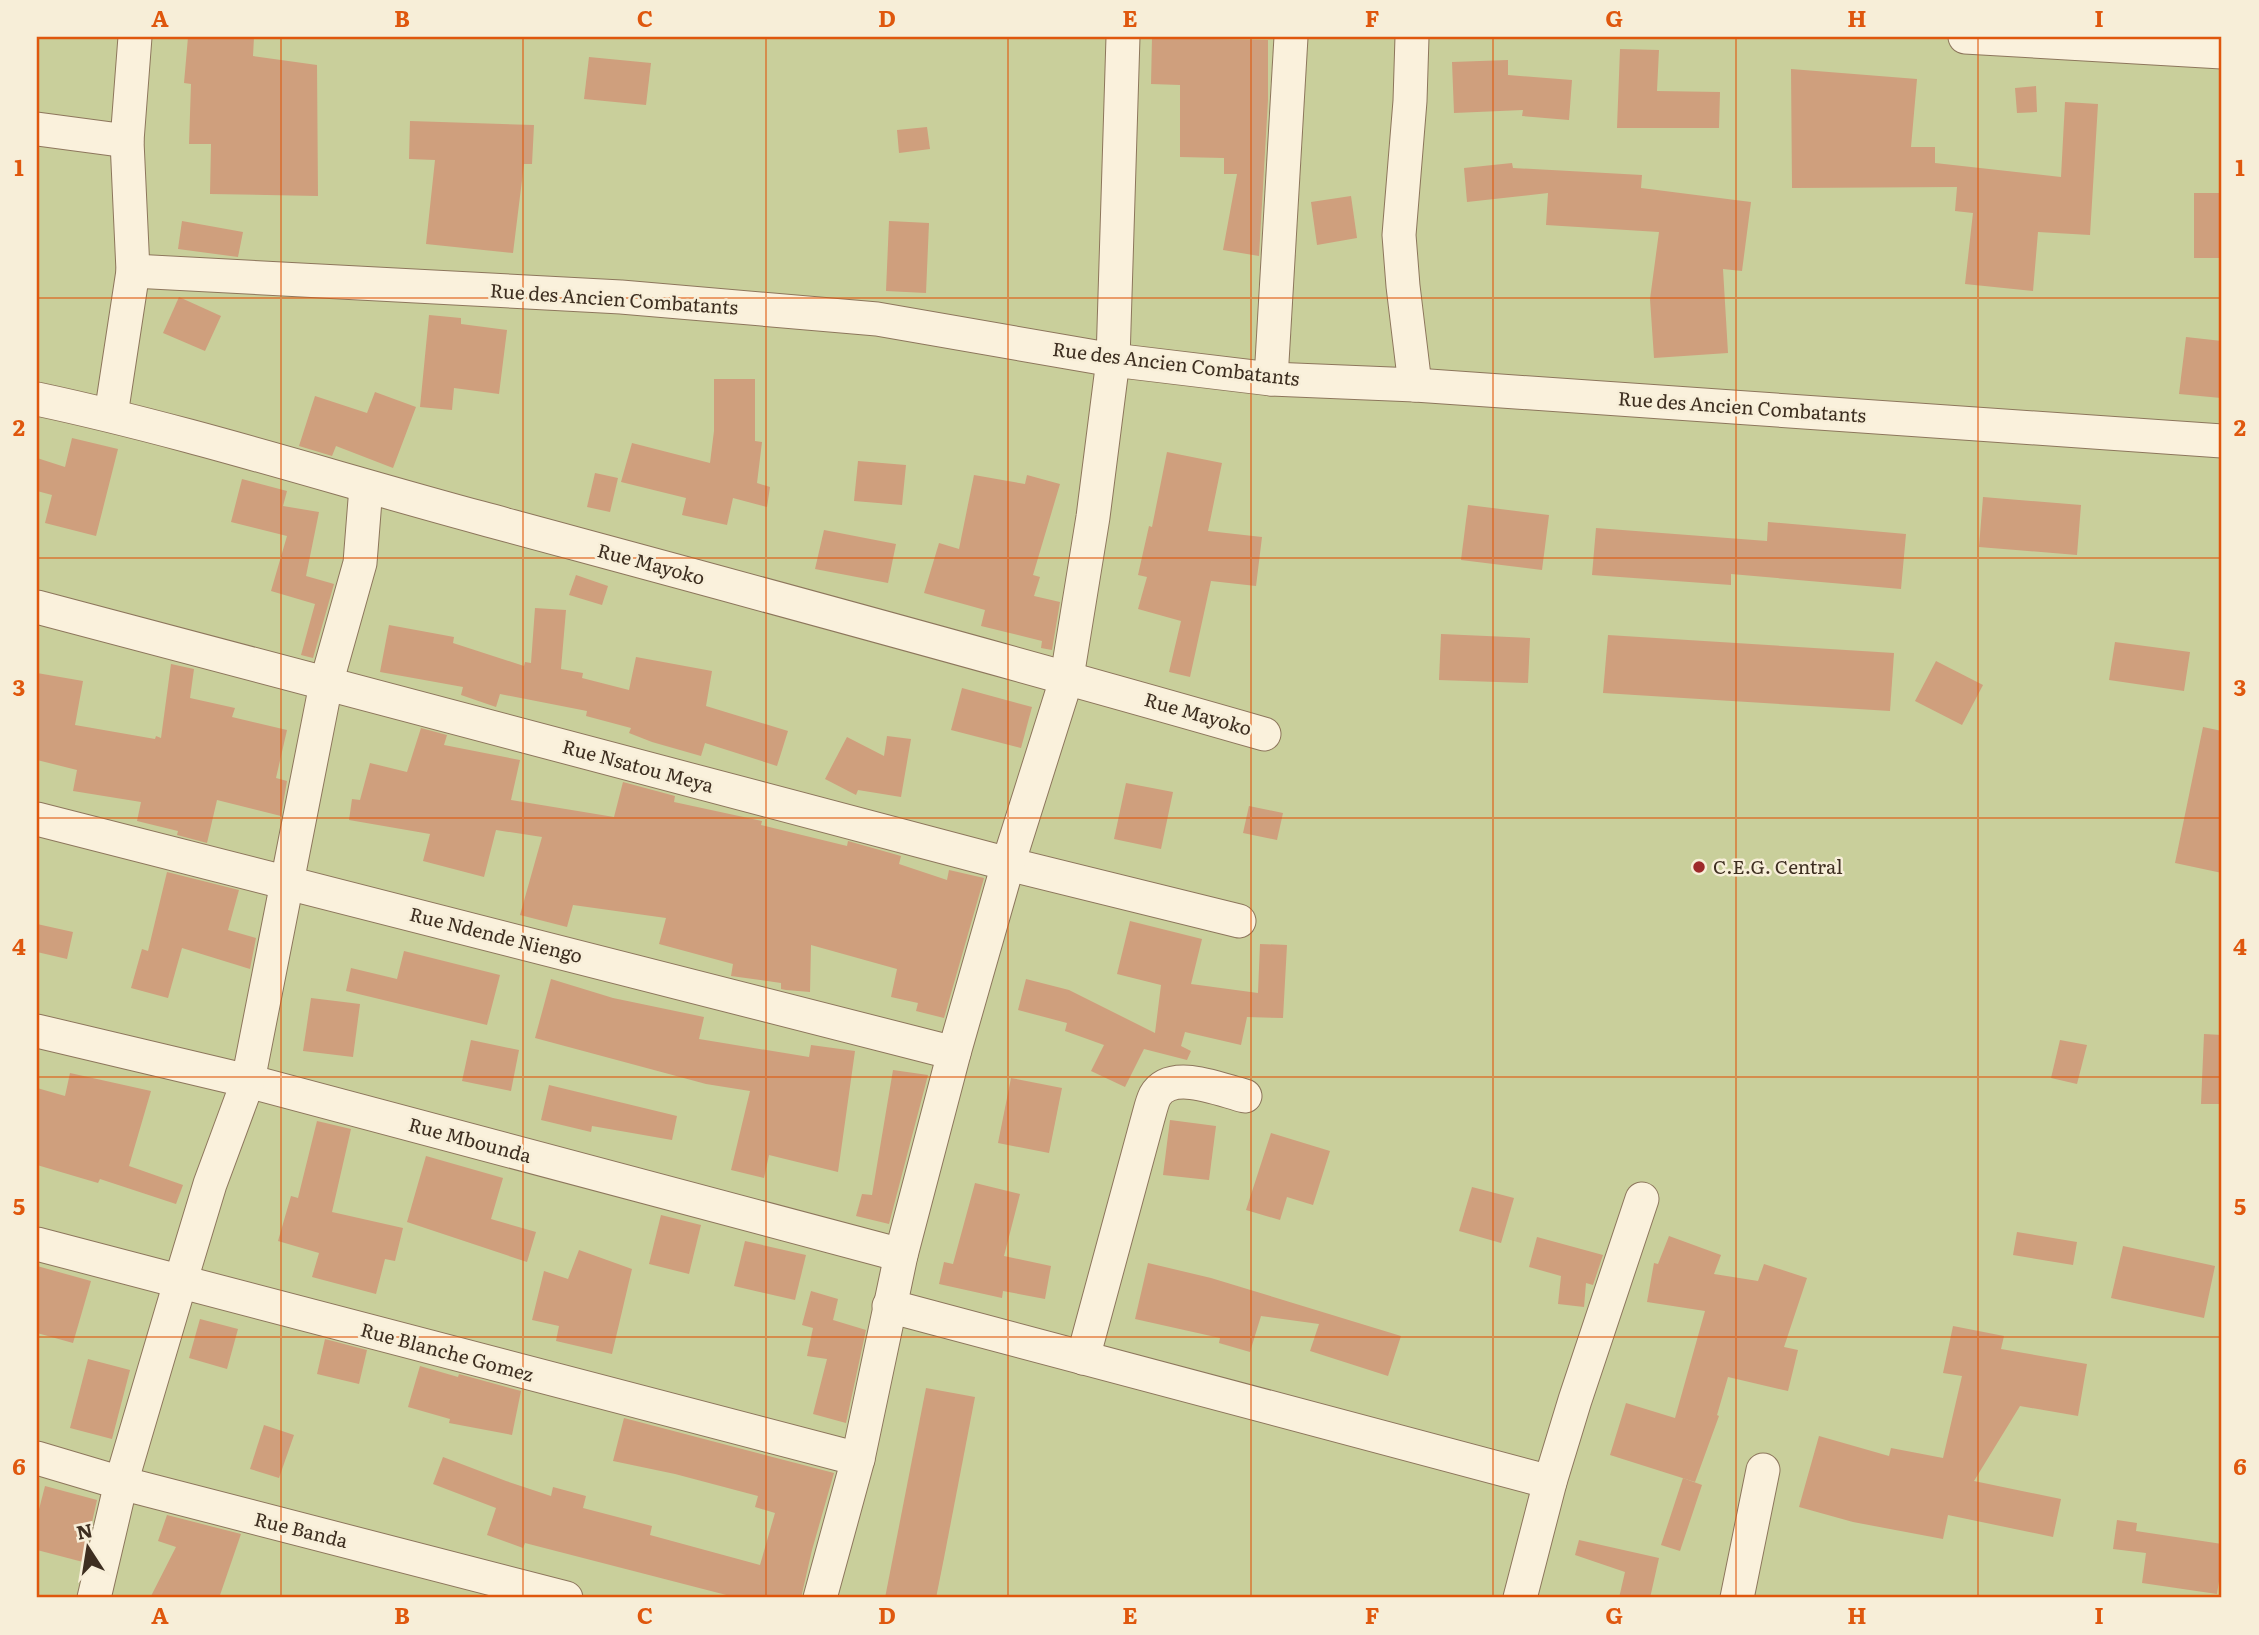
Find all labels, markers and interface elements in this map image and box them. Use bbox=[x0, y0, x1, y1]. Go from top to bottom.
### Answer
text: A bbox=[151, 0, 169, 34]
text: B bbox=[394, 0, 410, 34]
text: C bbox=[637, 0, 653, 34]
text: D bbox=[878, 0, 896, 34]
text: E bbox=[1122, 0, 1138, 34]
text: F bbox=[1365, 0, 1380, 34]
text: G bbox=[1605, 0, 1623, 34]
text: H bbox=[1847, 0, 1867, 34]
text: I bbox=[2094, 0, 2104, 34]
text: 1 bbox=[14, 149, 24, 183]
text: 1 bbox=[2235, 149, 2245, 183]
street label: Rue des Ancien Combatants bbox=[489, 275, 739, 321]
street label: Rue des Ancien Combatants bbox=[1051, 334, 1302, 392]
street label: Rue des Ancien Combatants bbox=[1617, 383, 1867, 429]
text: 2 bbox=[13, 409, 25, 443]
text: 2 bbox=[2234, 409, 2246, 443]
street label: Rue Mayoko bbox=[594, 535, 708, 591]
text: 3 bbox=[13, 669, 25, 703]
text: 3 bbox=[2234, 669, 2246, 703]
street label: Rue Mayoko bbox=[1141, 684, 1255, 742]
street label: Rue Nsatou Meya bbox=[559, 731, 718, 799]
place label: C.E.G. Central bbox=[1713, 852, 1843, 880]
marker: C.E.G. Central bbox=[1691, 859, 1707, 875]
street label: Rue Ndende Niengo bbox=[407, 899, 586, 969]
text: 4 bbox=[12, 928, 26, 962]
text: 4 bbox=[2233, 928, 2247, 962]
street label: Rue Mbounda bbox=[406, 1109, 536, 1169]
text: 5 bbox=[13, 1188, 25, 1222]
text: 5 bbox=[2234, 1188, 2246, 1222]
street label: Rue Blanche Gomez bbox=[358, 1314, 537, 1388]
text: 6 bbox=[12, 1448, 26, 1482]
text: 6 bbox=[2233, 1448, 2247, 1482]
street label: Rue Banda bbox=[251, 1504, 352, 1554]
north arrow bbox=[52, 1512, 122, 1582]
text: N bbox=[74, 1515, 95, 1546]
text: A bbox=[151, 1597, 169, 1631]
text: B bbox=[394, 1597, 410, 1631]
text: C bbox=[637, 1597, 653, 1631]
text: D bbox=[878, 1597, 896, 1631]
text: E bbox=[1122, 1597, 1138, 1631]
text: F bbox=[1365, 1597, 1380, 1631]
text: G bbox=[1605, 1597, 1623, 1631]
text: H bbox=[1847, 1597, 1867, 1631]
text: I bbox=[2094, 1597, 2104, 1631]

